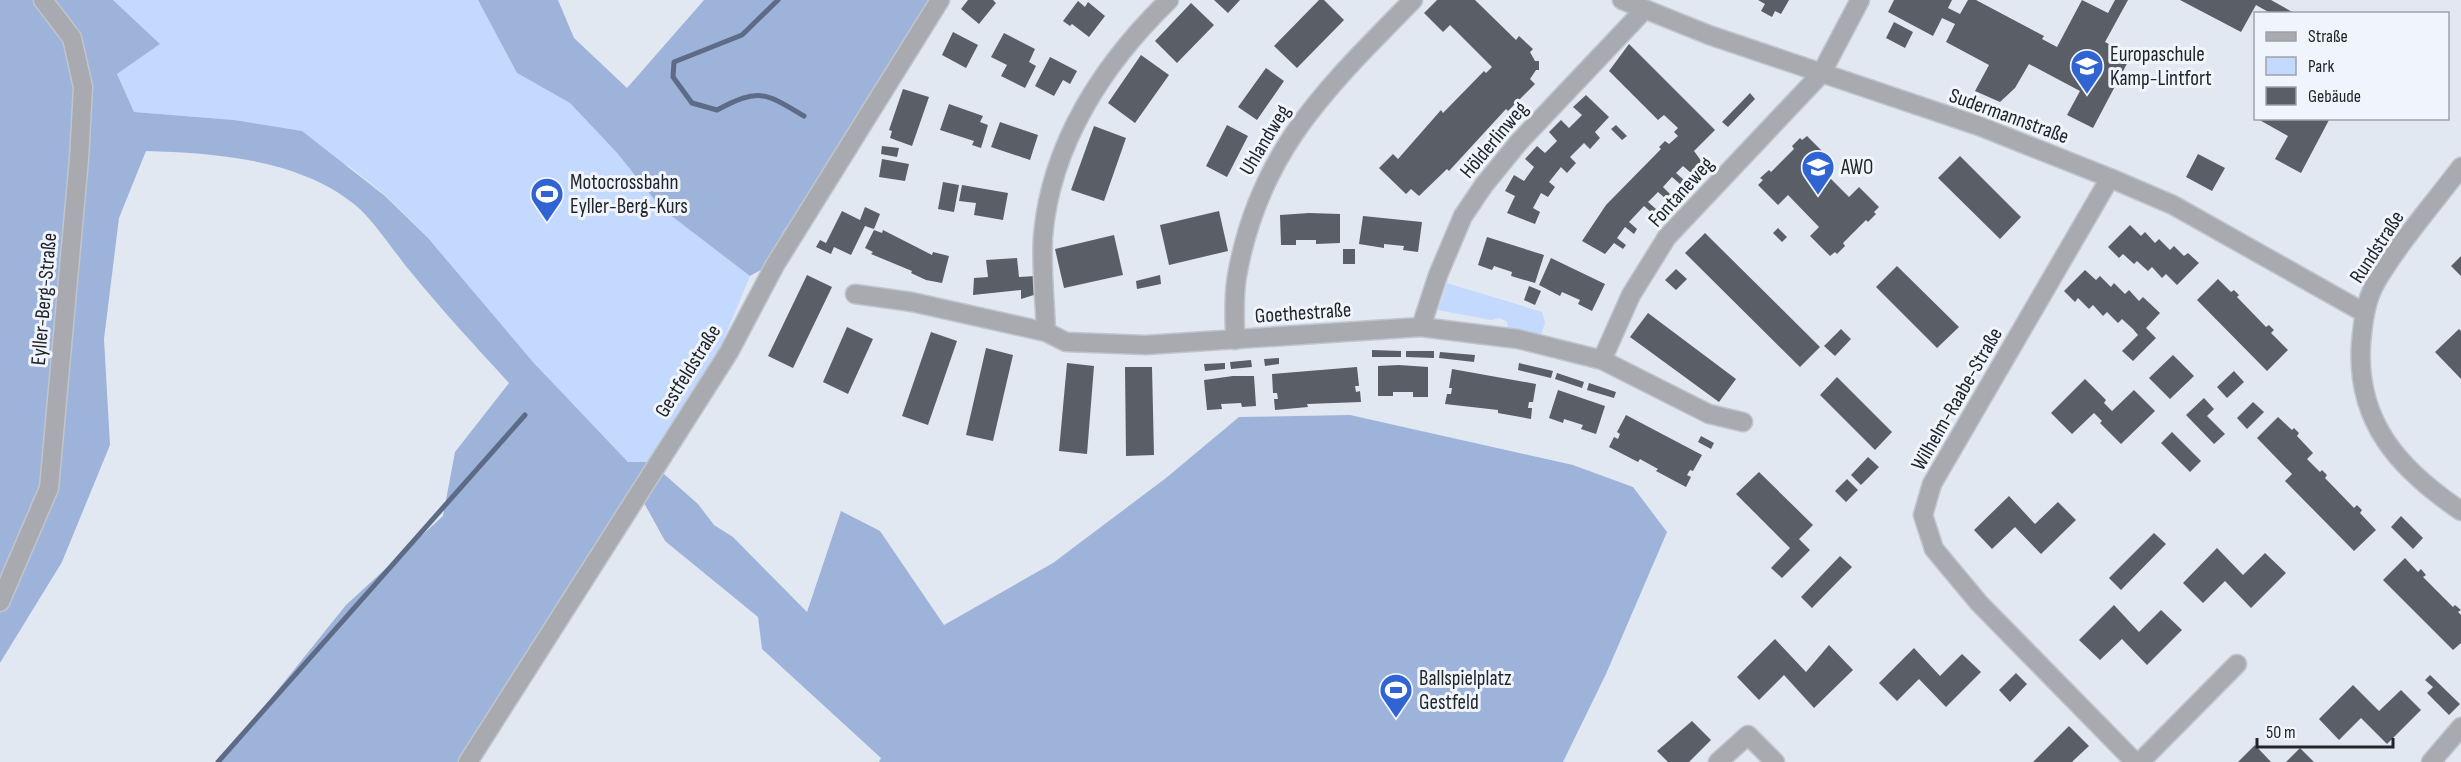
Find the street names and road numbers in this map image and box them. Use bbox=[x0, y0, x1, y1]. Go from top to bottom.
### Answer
street label: Sudermannstraße bbox=[1946, 83, 2072, 149]
street label: Hölderlinweg bbox=[1455, 97, 1533, 183]
street label: Uhlandweg bbox=[1234, 100, 1296, 180]
street label: Fontaneweg bbox=[1643, 152, 1719, 232]
street label: Rundstraße bbox=[2344, 206, 2410, 288]
street label: Eyller-Berg-Straße bbox=[26, 232, 62, 366]
street label: Goethestraße bbox=[1254, 297, 1352, 329]
street label: Gestfeldstraße bbox=[650, 320, 726, 422]
street label: Wilhelm-Raabe-Straße bbox=[1906, 323, 2008, 475]

